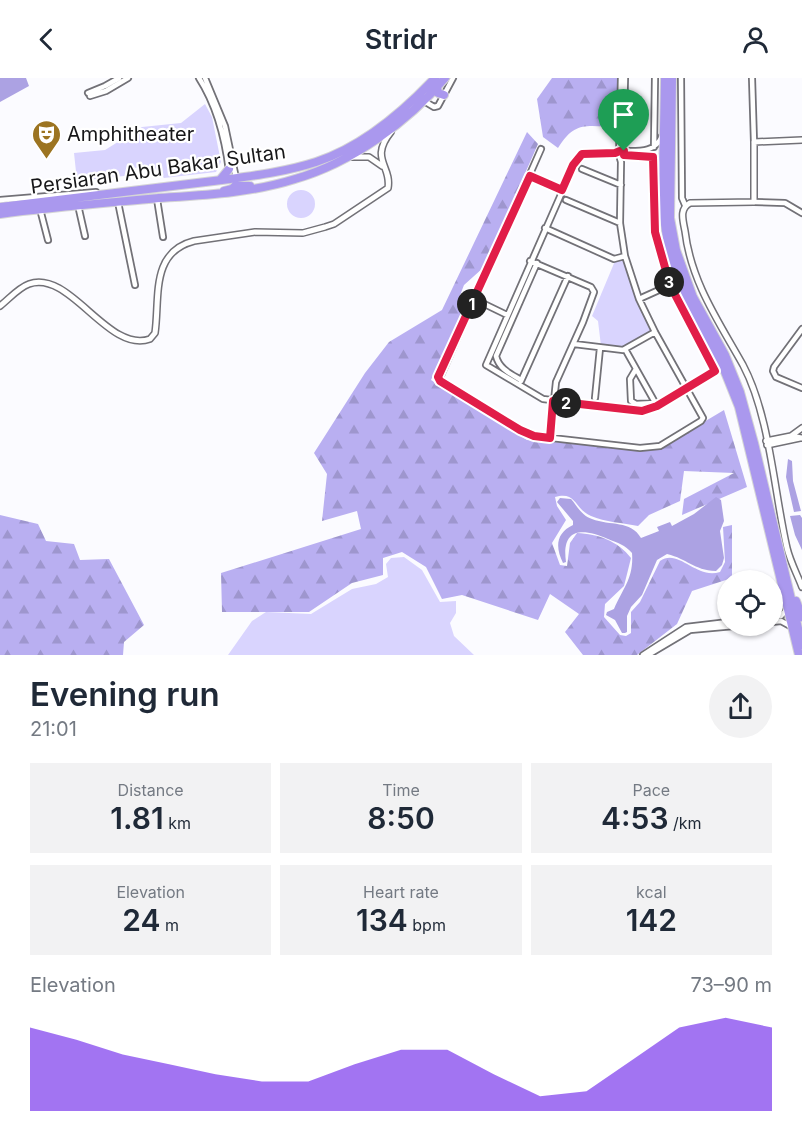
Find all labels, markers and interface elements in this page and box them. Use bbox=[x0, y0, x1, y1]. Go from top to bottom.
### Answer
icon: back bbox=[30, 23, 63, 56]
text: Stridr bbox=[365, 23, 437, 56]
icon: person bbox=[739, 23, 772, 56]
pin bbox=[598, 89, 649, 151]
icon: arrive bbox=[607, 98, 640, 131]
theatre icon: Amphitheater bbox=[30, 118, 62, 160]
place label: Amphitheater bbox=[67, 122, 195, 146]
street label: Persiaran Abu Bakar Sultan bbox=[29, 139, 287, 199]
pin: 3 bbox=[654, 267, 684, 297]
text: 3 bbox=[664, 272, 674, 292]
pin: 1 bbox=[457, 289, 487, 319]
text: 1 bbox=[469, 294, 475, 314]
pin: 2 bbox=[551, 388, 581, 418]
text: 2 bbox=[561, 393, 571, 413]
map controls bbox=[717, 570, 783, 636]
button: locate bbox=[717, 570, 783, 636]
text: Evening run bbox=[30, 674, 220, 714]
button: share bbox=[709, 675, 772, 738]
text: 21:01 bbox=[30, 717, 77, 741]
text: Distance bbox=[118, 780, 184, 800]
text: Time bbox=[382, 780, 420, 800]
text: Pace bbox=[632, 780, 670, 800]
text: 1.81 bbox=[110, 800, 164, 836]
text: 8:50 bbox=[367, 800, 435, 836]
text: 4:53 bbox=[601, 800, 669, 836]
text: km bbox=[164, 813, 191, 833]
text: /km bbox=[669, 813, 702, 833]
text: Elevation bbox=[116, 882, 185, 902]
text: Heart rate bbox=[363, 882, 439, 902]
text: kcal bbox=[636, 882, 667, 902]
text: 24 bbox=[122, 902, 161, 938]
text: 134 bbox=[356, 902, 408, 938]
text: 142 bbox=[626, 902, 677, 938]
text: m bbox=[161, 915, 179, 935]
text: bpm bbox=[408, 915, 446, 935]
text: Elevation bbox=[30, 973, 116, 997]
text: 73–90 m bbox=[690, 973, 772, 997]

